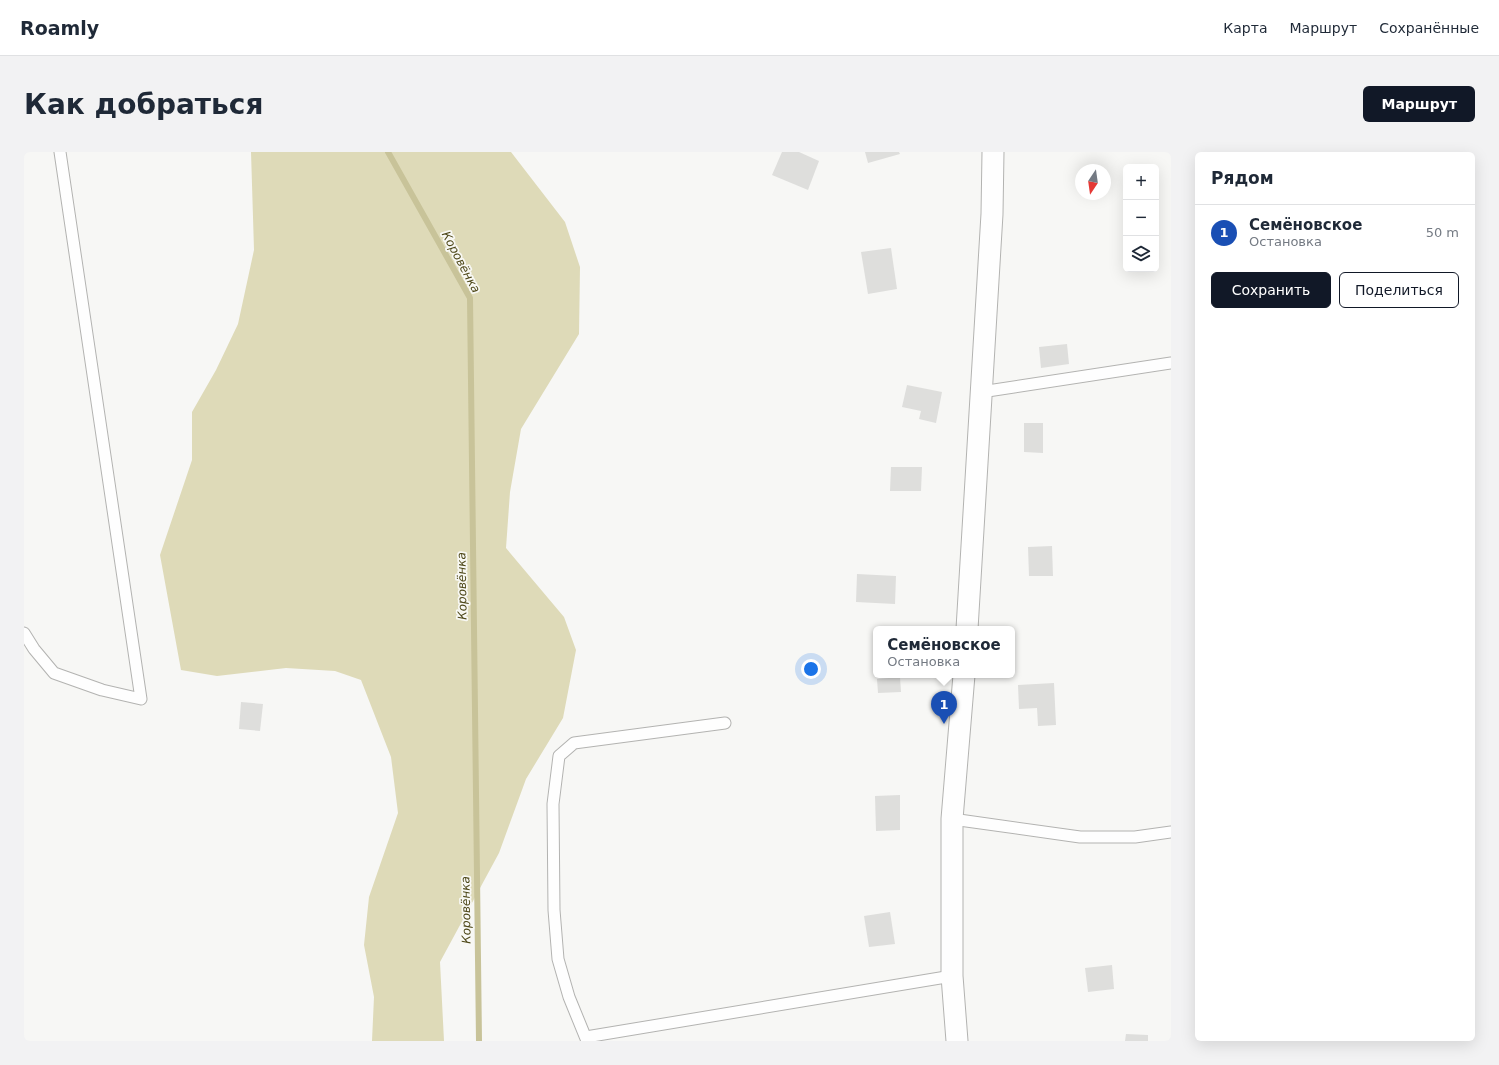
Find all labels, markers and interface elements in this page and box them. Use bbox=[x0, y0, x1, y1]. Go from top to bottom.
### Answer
text: Roamly bbox=[20, 17, 99, 39]
text: Карта bbox=[1223, 20, 1267, 36]
text: Маршрут bbox=[1289, 20, 1357, 36]
text: Сохранённые bbox=[1379, 20, 1479, 36]
button: Маршрут bbox=[1363, 86, 1475, 122]
text: Как добраться bbox=[24, 88, 263, 121]
north arrow bbox=[1075, 164, 1111, 200]
map controls bbox=[1123, 164, 1159, 272]
button: + bbox=[1123, 164, 1159, 200]
text: Рядом bbox=[1211, 168, 1274, 188]
button: − bbox=[1123, 200, 1159, 236]
text: Семёновское bbox=[1249, 216, 1362, 234]
text: 1 bbox=[1219, 225, 1229, 240]
text: 50 m bbox=[1426, 225, 1459, 240]
water label: Коровёнка bbox=[439, 229, 483, 295]
text: Остановка bbox=[1249, 234, 1322, 249]
button: layers bbox=[1123, 236, 1159, 272]
button: Сохранить bbox=[1211, 272, 1331, 308]
button: Поделиться bbox=[1339, 272, 1459, 308]
water label: Коровёнка bbox=[454, 552, 470, 620]
popup bbox=[873, 626, 1015, 678]
text: Семёновское bbox=[887, 636, 1001, 654]
text: Остановка bbox=[887, 654, 960, 669]
your location bbox=[801, 659, 821, 679]
pin: 1 bbox=[931, 691, 957, 724]
water label: Коровёнка bbox=[458, 876, 474, 944]

